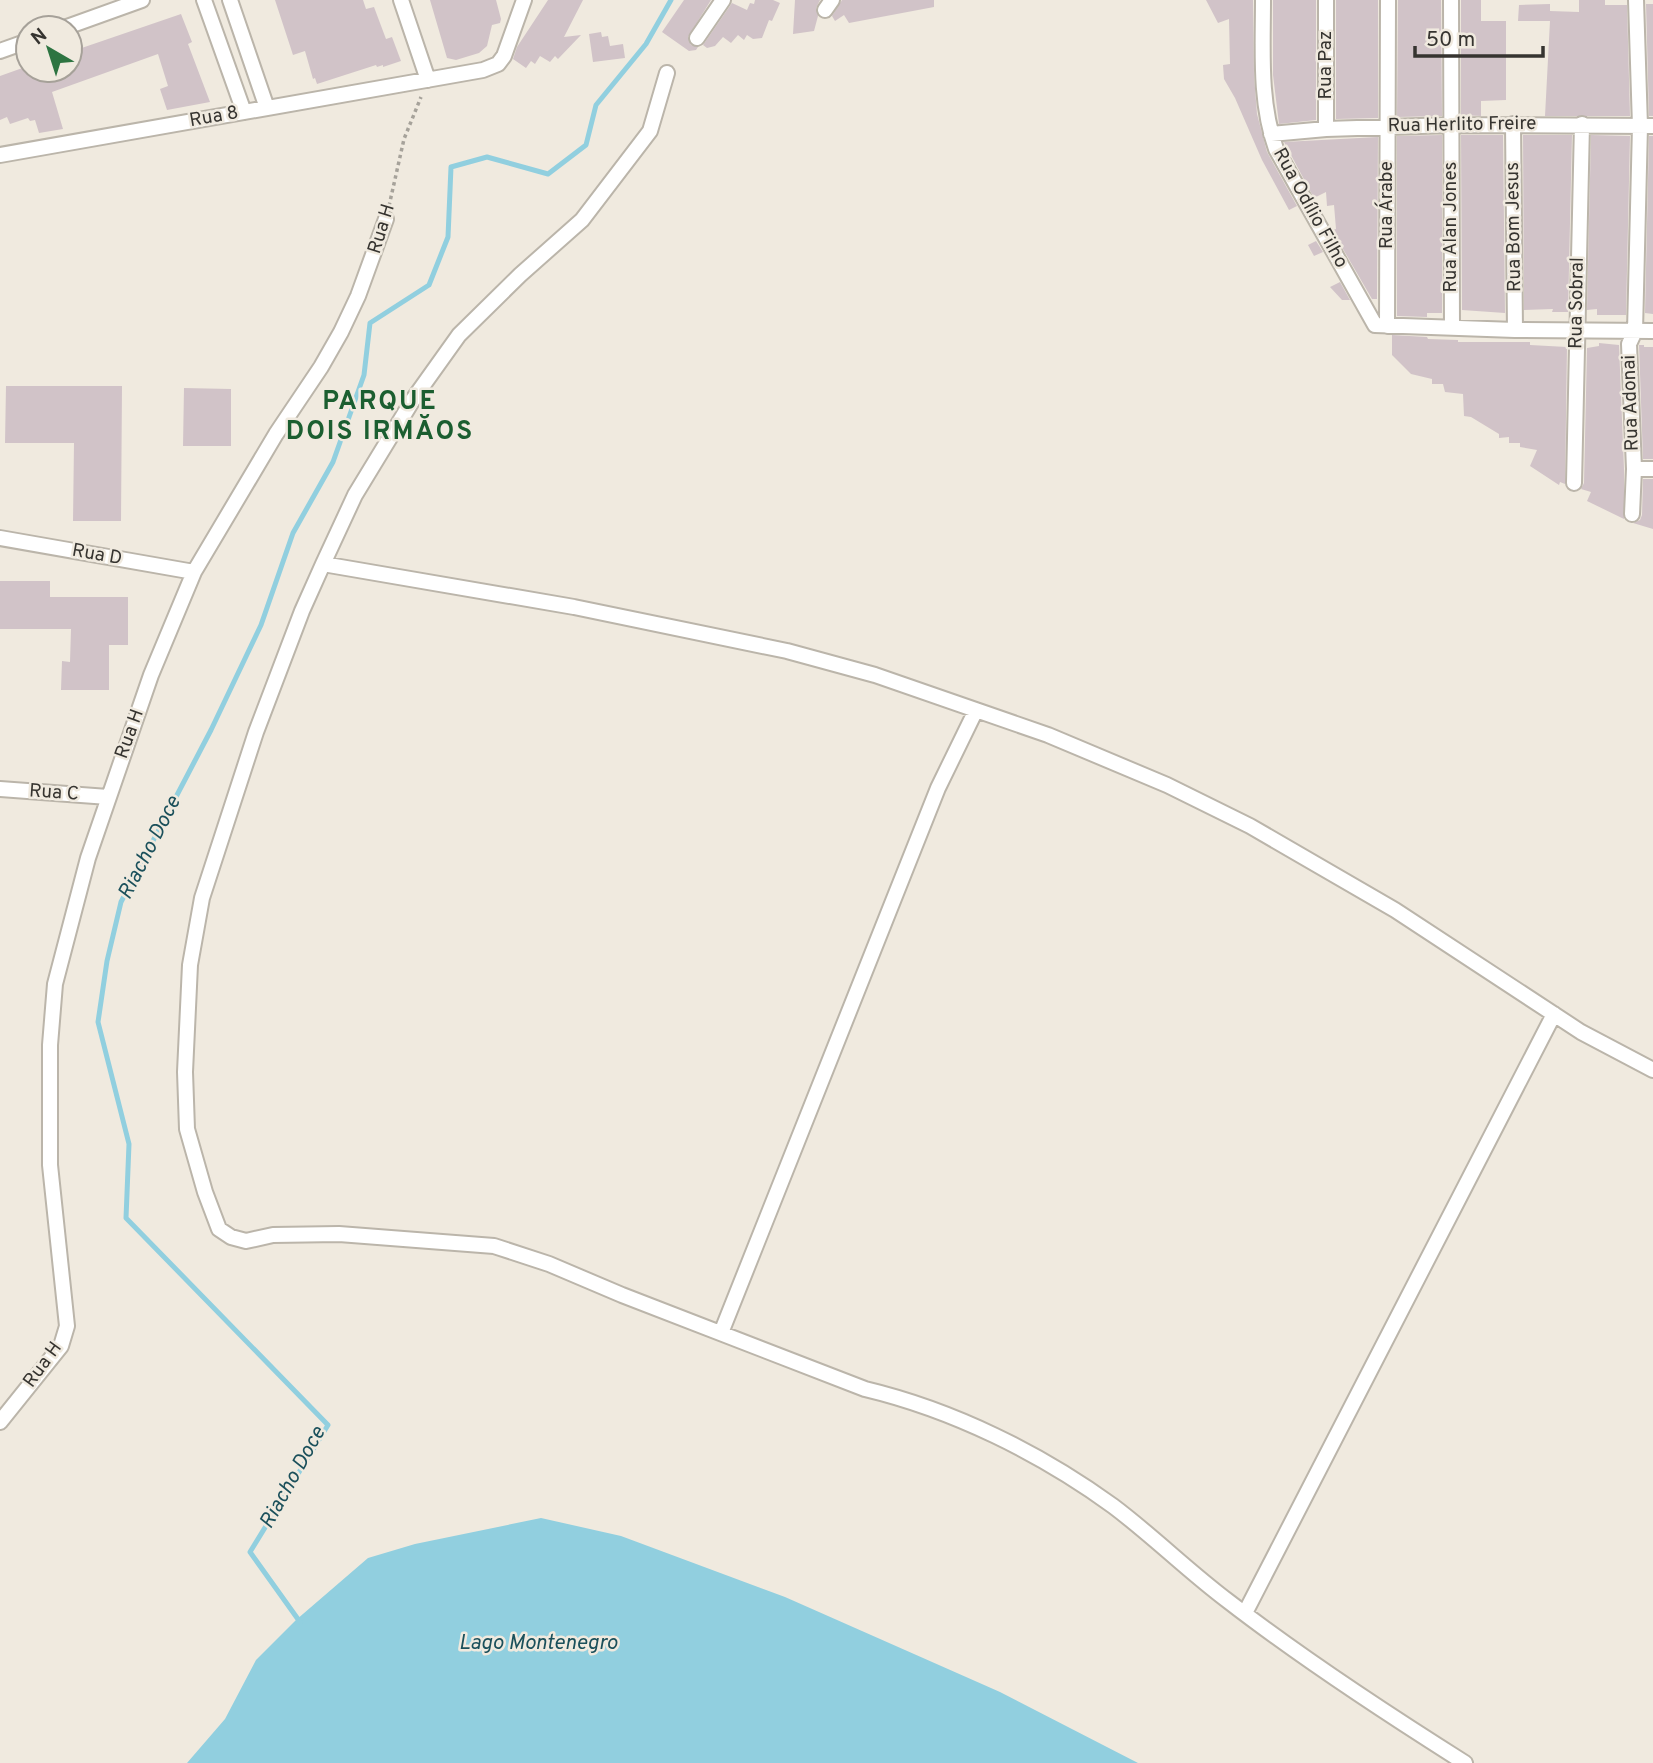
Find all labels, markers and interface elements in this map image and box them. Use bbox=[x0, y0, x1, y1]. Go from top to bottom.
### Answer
north arrow bbox=[14, 14, 84, 84]
scale bar bbox=[1415, 14, 1543, 58]
text: N bbox=[27, 24, 52, 51]
text: 50 m bbox=[1426, 27, 1475, 54]
street label: Rua Paz bbox=[1314, 31, 1338, 99]
street label: Rua 8 bbox=[188, 101, 240, 133]
street label: Rua Herlito Freire bbox=[1387, 112, 1537, 138]
street label: Rua Odílio Filho bbox=[1267, 144, 1353, 272]
street label: Rua Árabe bbox=[1374, 161, 1399, 249]
street label: Rua Alan Jones bbox=[1439, 162, 1463, 292]
street label: Rua Bom Jesus bbox=[1501, 162, 1527, 292]
street label: Rua H bbox=[363, 201, 401, 257]
street label: Rua Sobral bbox=[1564, 257, 1590, 349]
street label: Rua Adonai bbox=[1617, 354, 1645, 452]
district label: PARQUE DOIS IRMĂOS bbox=[286, 386, 474, 449]
street label: Rua D bbox=[70, 539, 124, 571]
street label: Rua H bbox=[110, 706, 150, 762]
street label: Rua C bbox=[28, 779, 80, 807]
water label: Riacho Doce bbox=[112, 791, 188, 904]
street label: Rua H bbox=[18, 1337, 68, 1393]
water label: Riacho Doce bbox=[254, 1421, 333, 1534]
water label: Lago Montenegro bbox=[459, 1630, 618, 1657]

